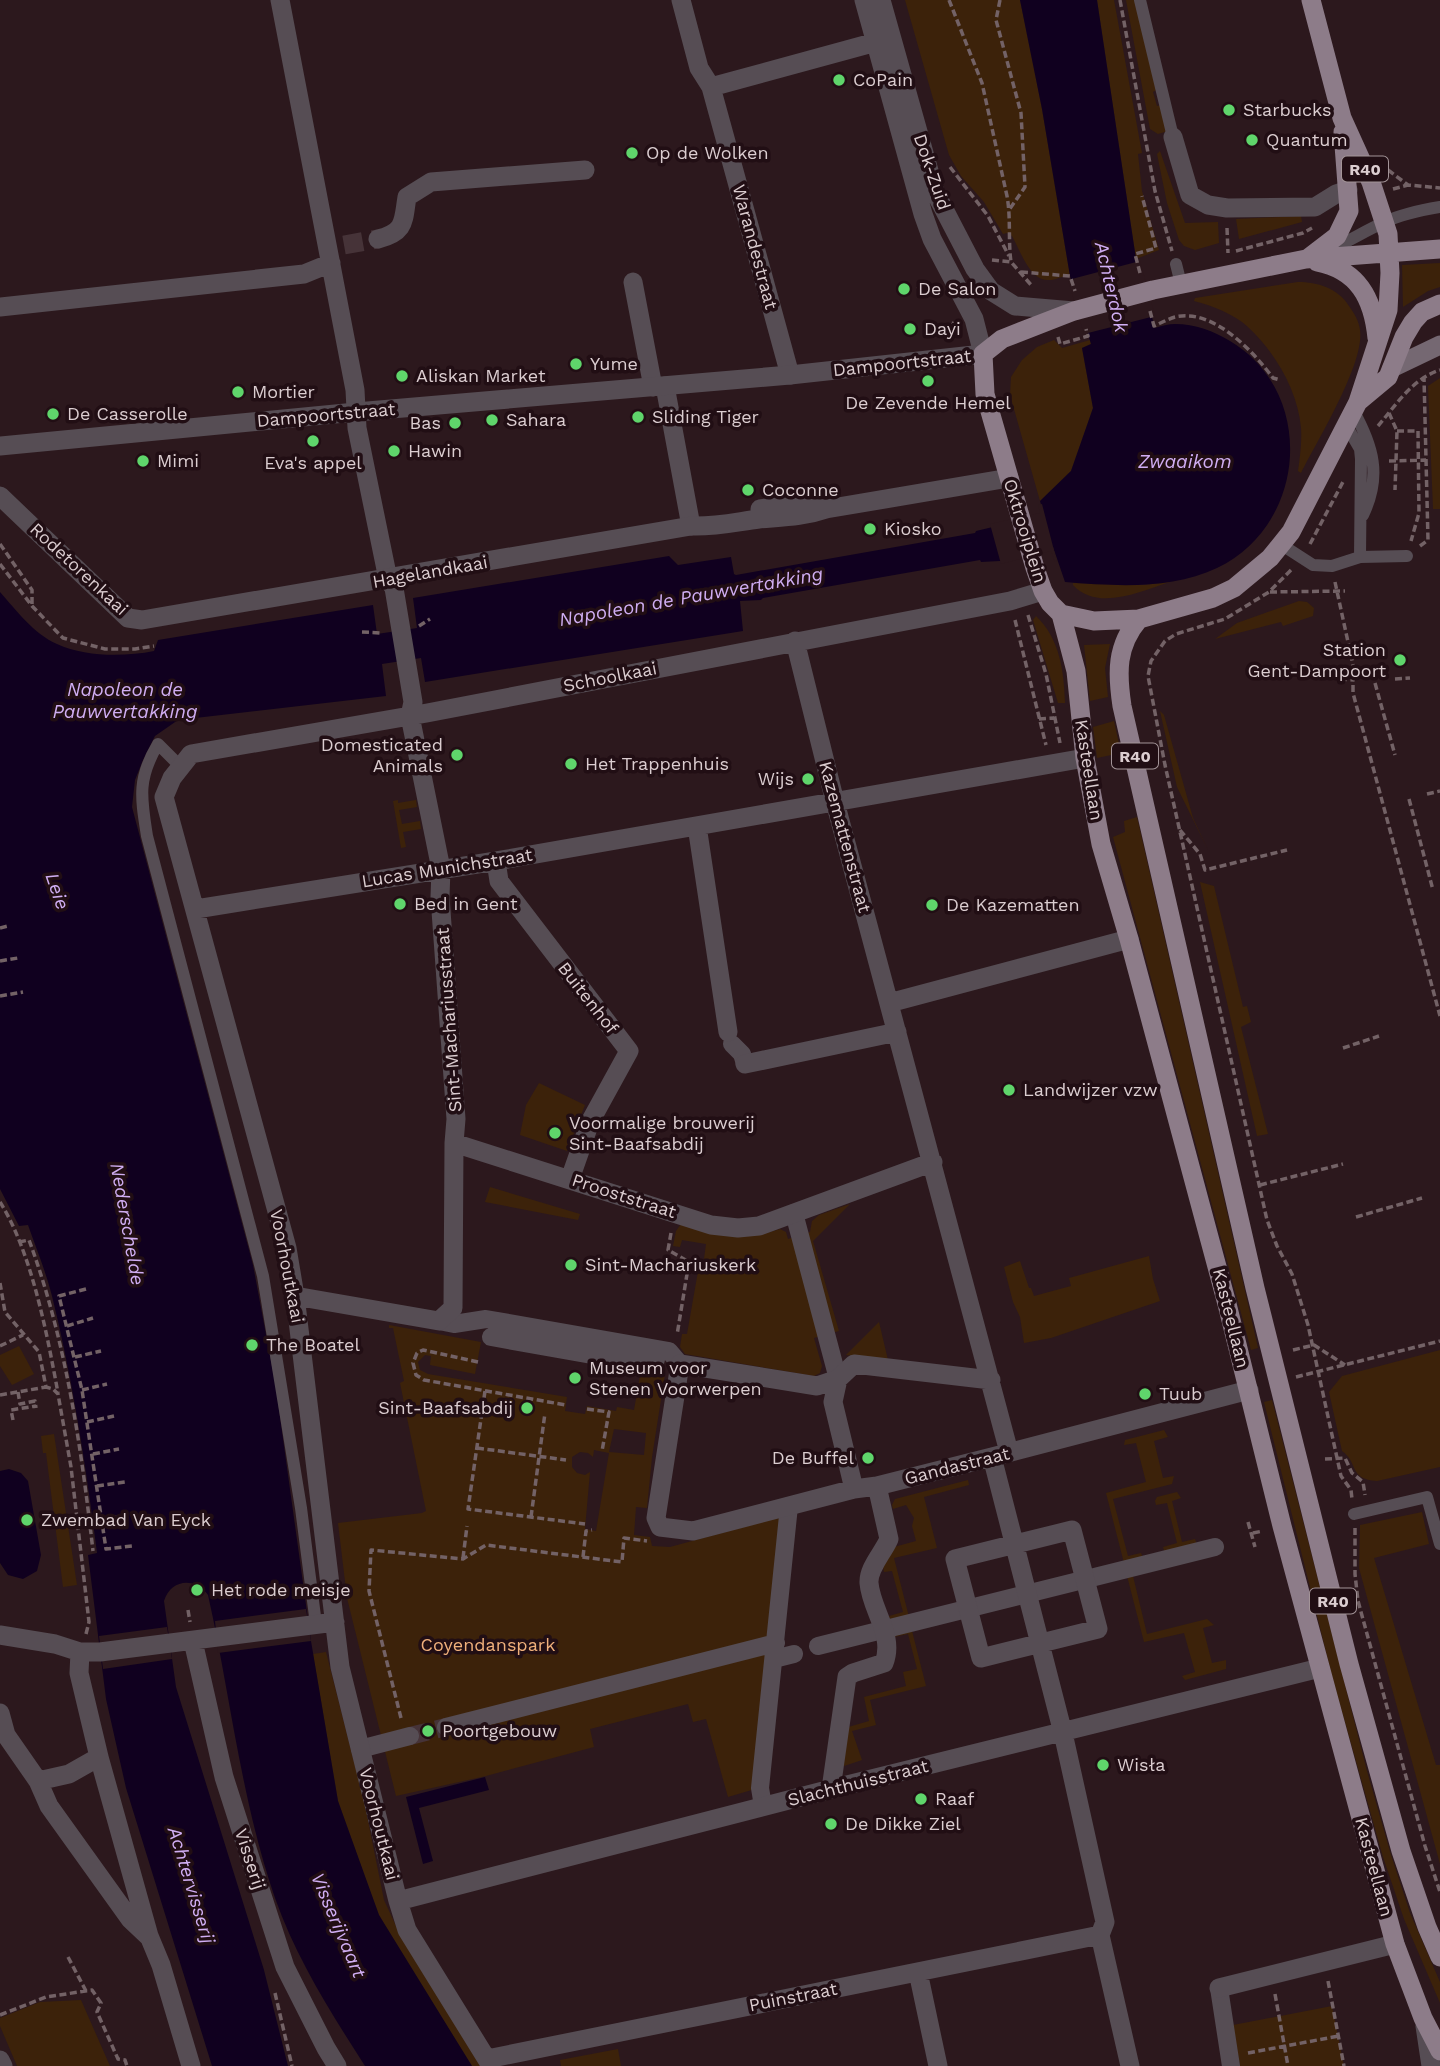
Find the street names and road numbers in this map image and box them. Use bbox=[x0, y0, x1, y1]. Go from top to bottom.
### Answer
street label: Dok-Zuid bbox=[910, 131, 955, 213]
road number: R40 bbox=[1342, 156, 1388, 182]
street label: Warandestraat bbox=[729, 182, 782, 312]
street label: Dampoortstraat bbox=[832, 345, 973, 380]
street label: Dampoortstraat bbox=[256, 398, 397, 431]
street label: Oktrooiplein bbox=[1000, 476, 1051, 585]
street label: Rodetorenkaai bbox=[26, 518, 133, 619]
street label: Hagelandkaai bbox=[371, 551, 489, 592]
street label: Schoolkaai bbox=[561, 657, 659, 696]
street label: Kasteellaan bbox=[1071, 718, 1108, 822]
road number: R40 bbox=[1112, 744, 1158, 768]
street label: Kazemattenstraat bbox=[815, 759, 876, 915]
street label: Lucas Munichstraat bbox=[360, 844, 534, 891]
street label: Sint-Machariusstraat bbox=[432, 927, 465, 1113]
street label: Buitenhof bbox=[554, 958, 623, 1038]
street label: Prooststraat bbox=[569, 1169, 679, 1222]
street label: Voorhoutkaai bbox=[266, 1207, 309, 1325]
street label: Kasteellaan bbox=[1209, 1266, 1254, 1370]
street label: Gandastraat bbox=[902, 1442, 1012, 1489]
road number: R40 bbox=[1310, 1588, 1356, 1614]
street label: Slachthuisstraat bbox=[785, 1755, 931, 1810]
street label: Voorhoutkaai bbox=[355, 1765, 404, 1882]
street label: Kasteellaan bbox=[1351, 1815, 1398, 1919]
street label: Visserij bbox=[231, 1826, 270, 1892]
street label: Puinstraat bbox=[747, 1978, 839, 2015]

